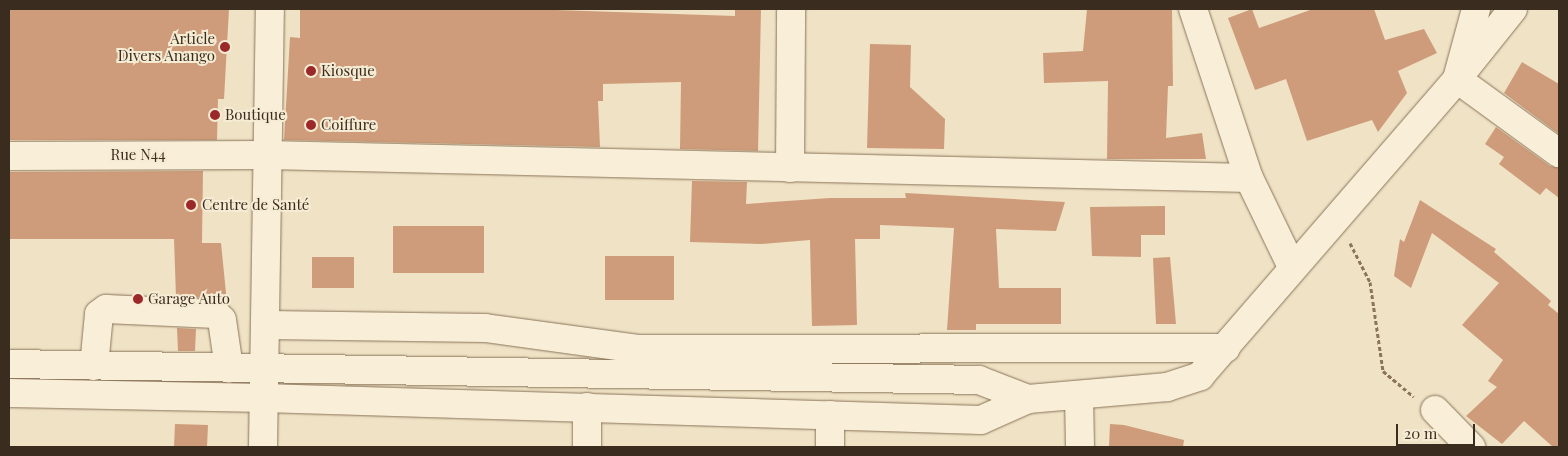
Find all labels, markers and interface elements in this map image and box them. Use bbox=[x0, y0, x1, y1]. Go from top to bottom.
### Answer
place label: Article Divers Anango bbox=[117, 29, 215, 64]
marker: Article Divers Anango bbox=[219, 41, 231, 53]
place label: Kiosque bbox=[321, 62, 375, 80]
marker: Kiosque bbox=[305, 65, 317, 77]
place label: Boutique bbox=[225, 106, 286, 124]
marker: Boutique bbox=[209, 109, 221, 121]
place label: Coiffure bbox=[321, 116, 376, 134]
marker: Coiffure bbox=[305, 119, 317, 131]
street label: Rue N44 bbox=[110, 146, 166, 164]
place label: Centre de Santé bbox=[202, 196, 309, 214]
marker: Centre de Santé bbox=[184, 198, 198, 212]
place label: Garage Auto bbox=[148, 290, 230, 308]
marker: Garage Auto bbox=[132, 293, 144, 305]
scale bar bbox=[1398, 414, 1477, 446]
text: 20 m bbox=[1404, 423, 1437, 443]

